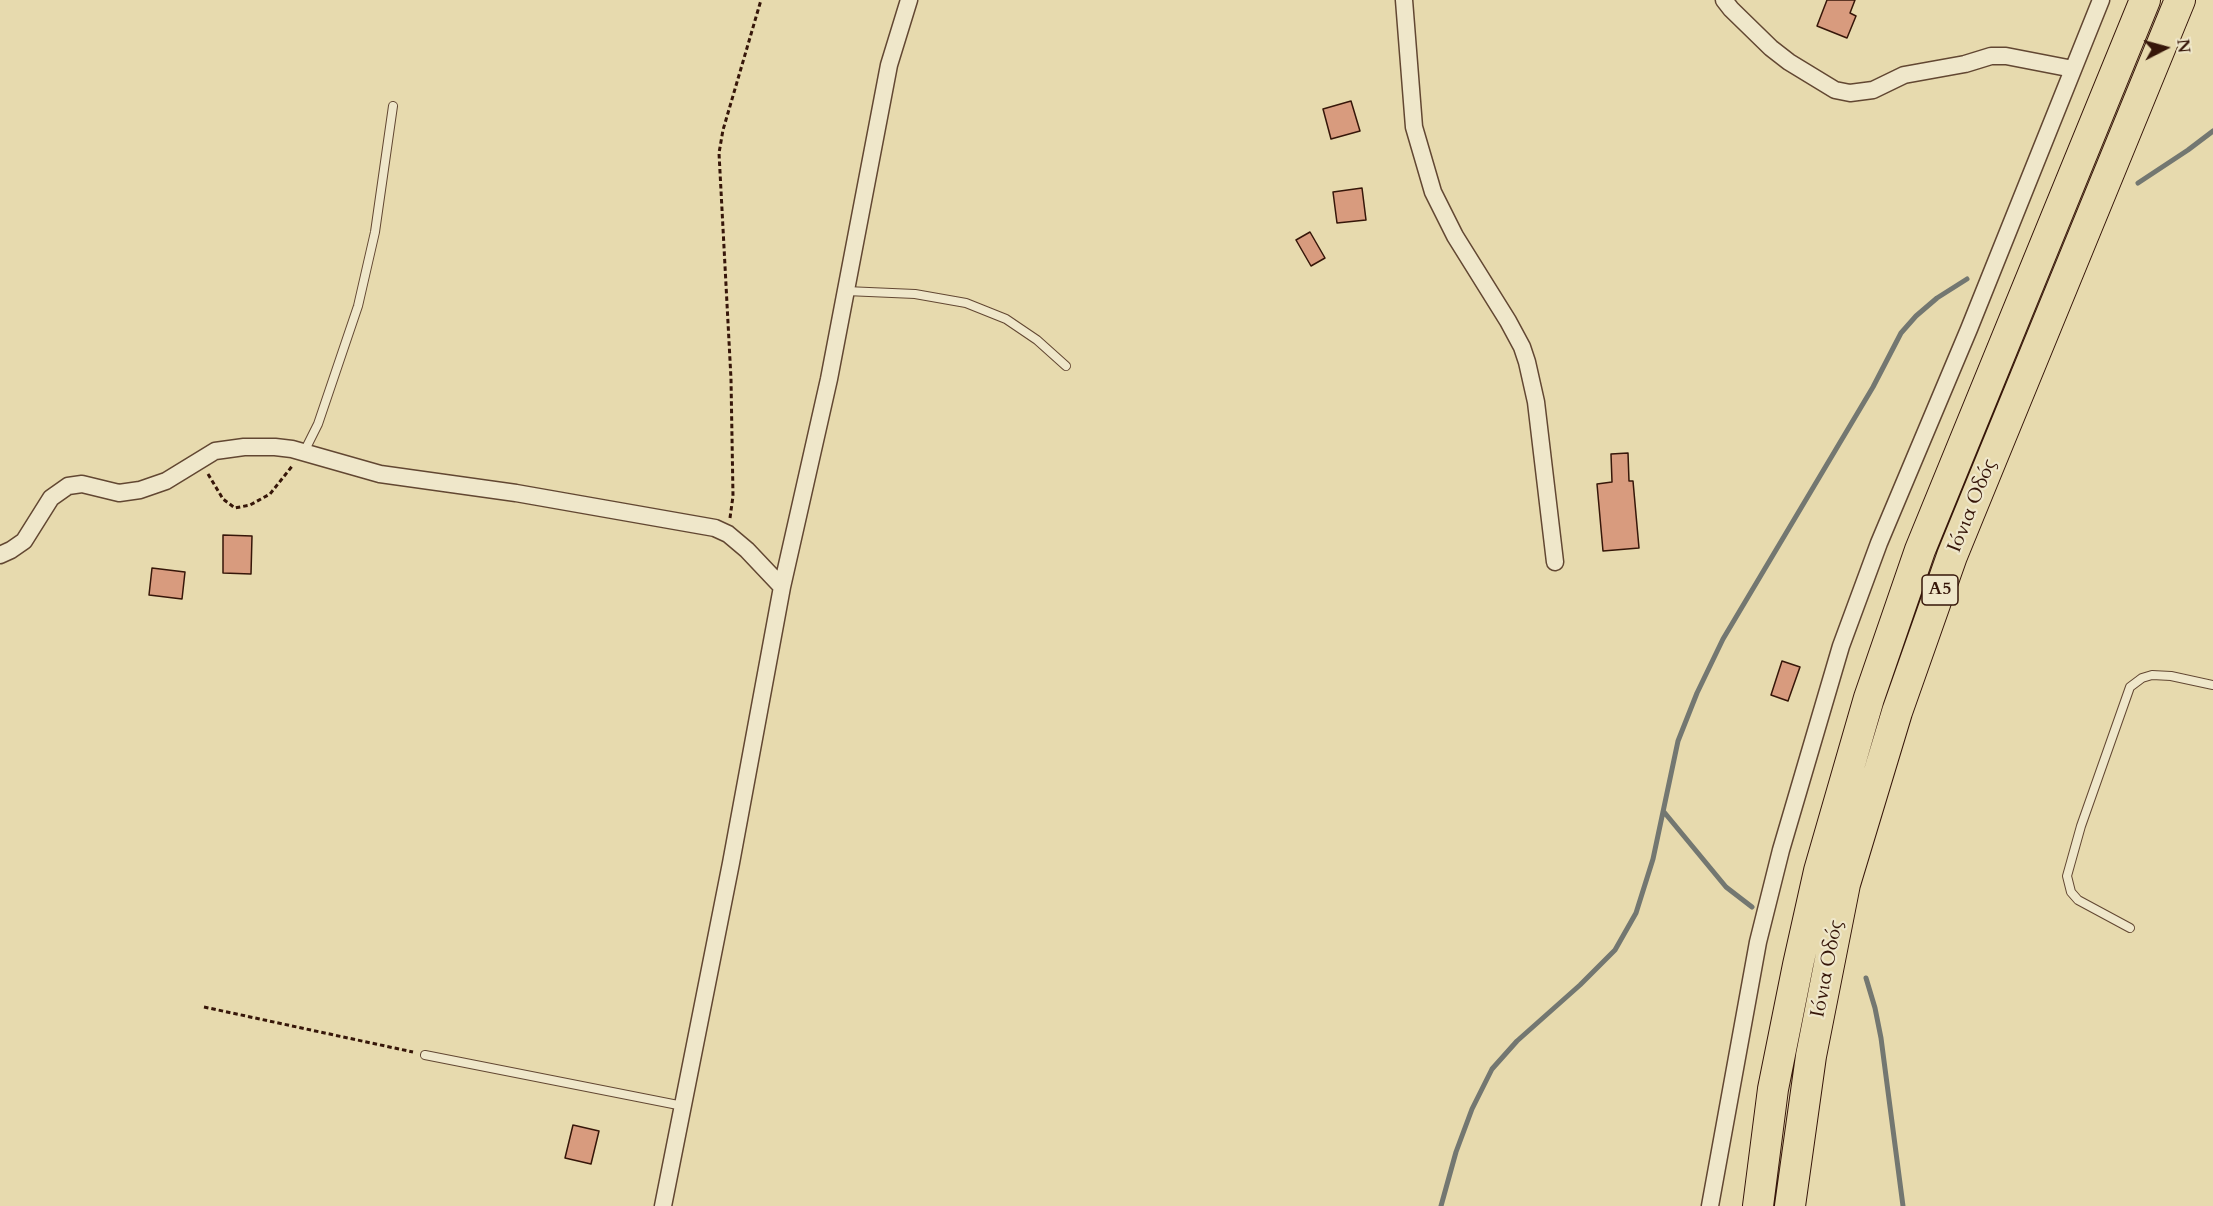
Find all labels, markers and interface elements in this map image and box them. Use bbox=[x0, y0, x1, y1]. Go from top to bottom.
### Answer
north arrow bbox=[2135, 18, 2195, 78]
text: N bbox=[2171, 38, 2195, 54]
street label: Ιόνια Οδός bbox=[1943, 456, 2003, 556]
road number: Α5 bbox=[1922, 575, 1958, 605]
street label: Ιόνια Οδός bbox=[1807, 918, 1849, 1020]

